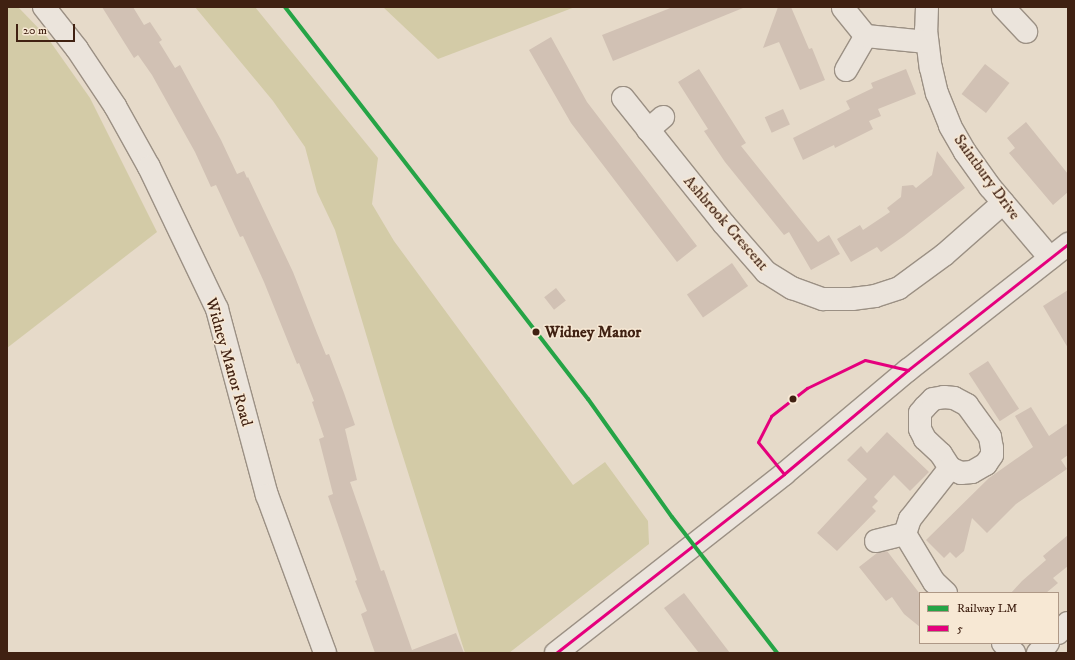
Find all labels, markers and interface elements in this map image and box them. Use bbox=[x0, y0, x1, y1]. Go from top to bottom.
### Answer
scale bar bbox=[18, 16, 77, 42]
text: 20 m bbox=[23, 23, 47, 38]
street label: Saintbury Drive bbox=[950, 131, 1024, 223]
street label: Ashbrook Crescent bbox=[680, 172, 772, 274]
street label: Widney Manor Road bbox=[201, 296, 257, 428]
place label: Widney Manor bbox=[545, 322, 641, 342]
marker: Widney Manor bbox=[530, 326, 542, 338]
unlabelled marker bbox=[788, 394, 798, 404]
legend bbox=[919, 592, 1059, 644]
text: Railway LM bbox=[957, 601, 1017, 616]
text: 5 bbox=[957, 621, 963, 636]

